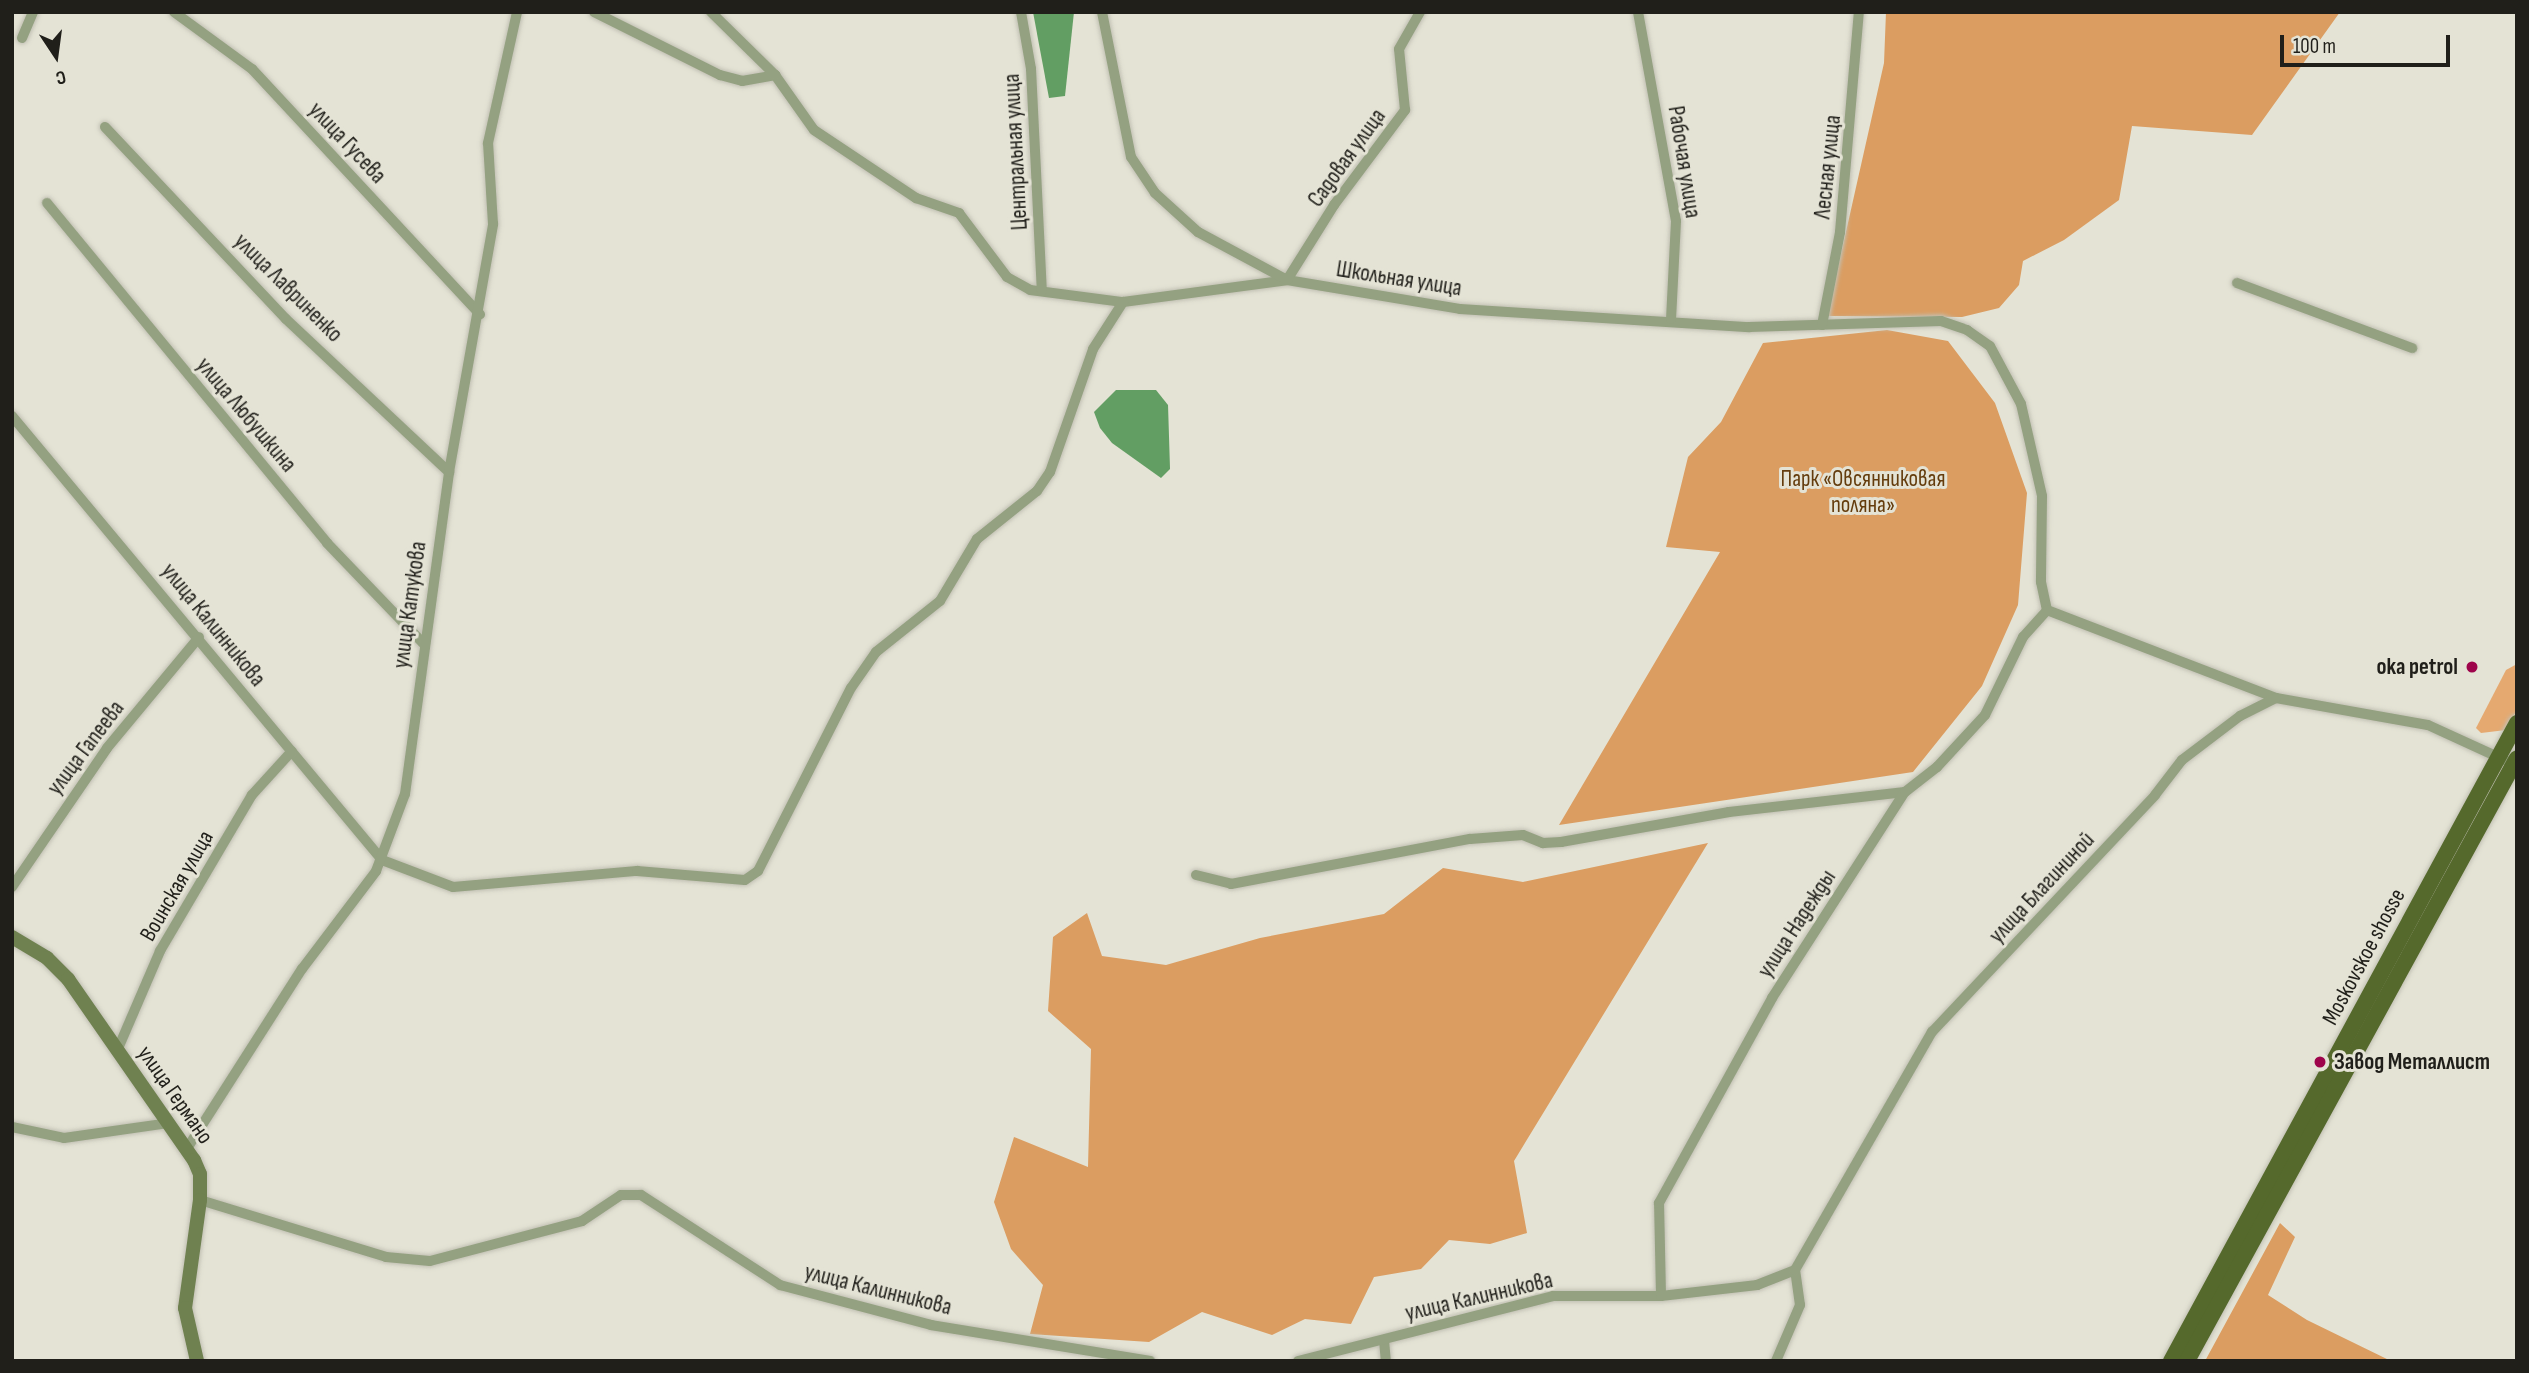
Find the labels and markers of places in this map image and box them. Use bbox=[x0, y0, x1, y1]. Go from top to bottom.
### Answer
place label: oka petrol bbox=[2376, 653, 2458, 681]
marker: oka petrol bbox=[2464, 659, 2480, 675]
place label: Завод Металлист bbox=[2334, 1048, 2490, 1076]
marker: Завод Металлист bbox=[2312, 1054, 2328, 1070]

